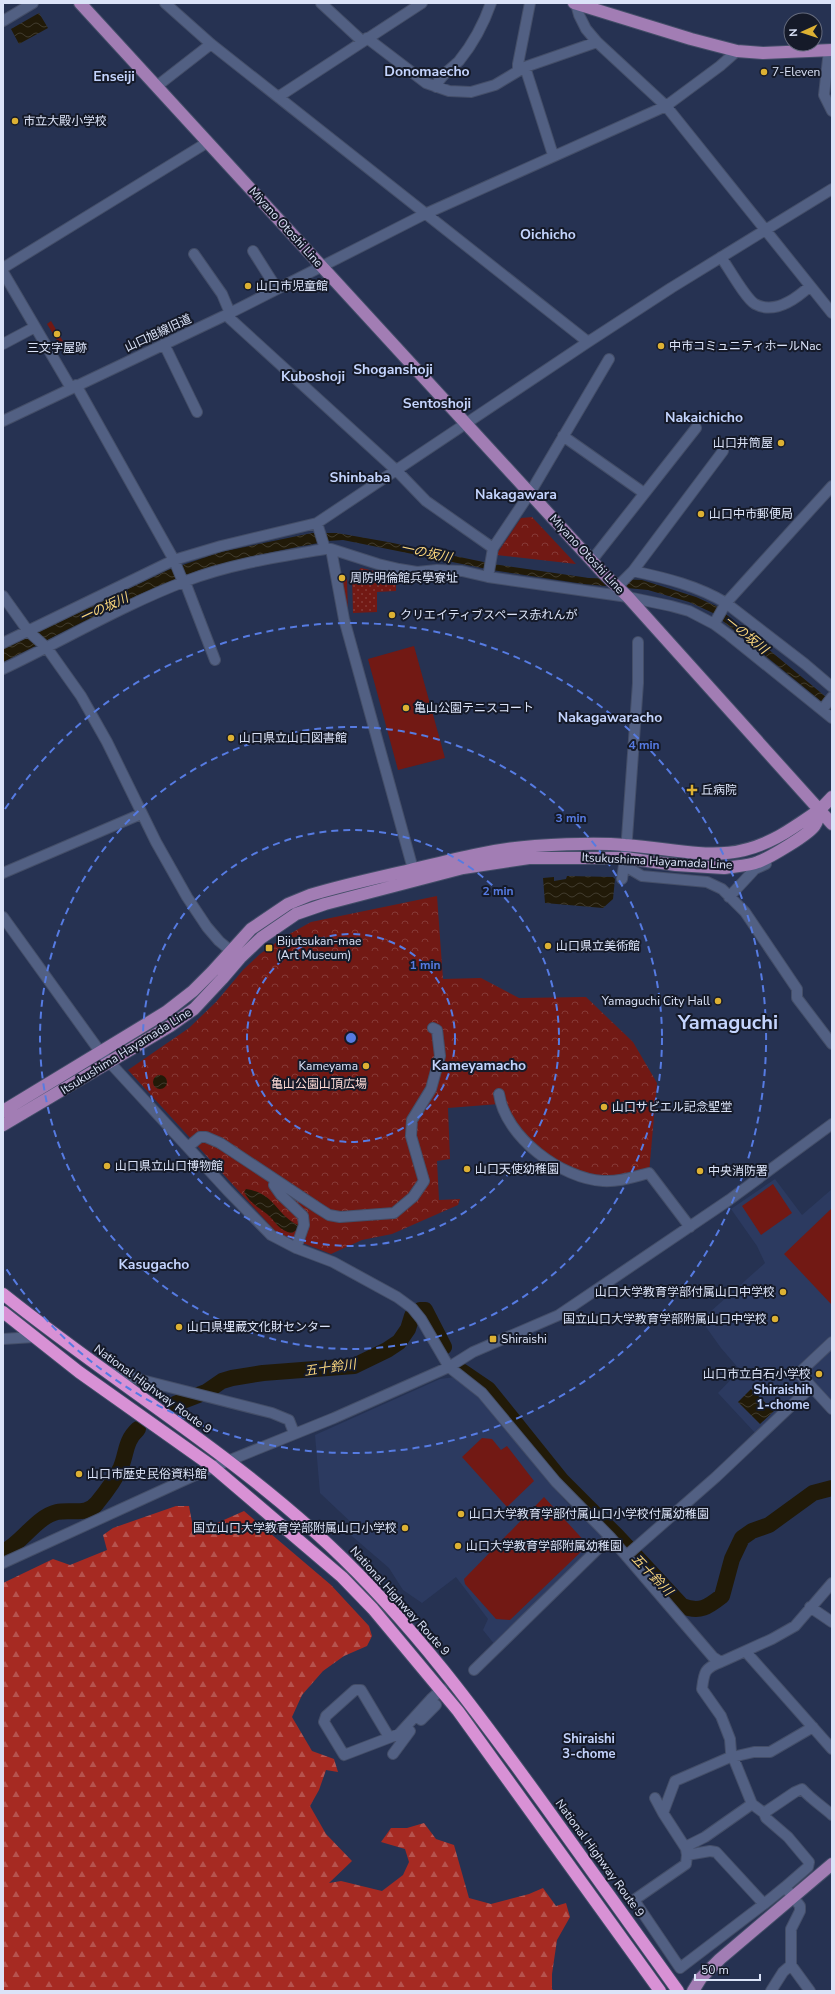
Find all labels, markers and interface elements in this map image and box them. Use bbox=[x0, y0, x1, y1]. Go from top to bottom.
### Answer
north arrow bbox=[783, 12, 823, 52]
text: N bbox=[786, 28, 801, 37]
district label: Donomaecho bbox=[384, 62, 470, 81]
place label: 7-Eleven bbox=[772, 64, 820, 80]
district label: Enseiji bbox=[93, 67, 135, 86]
marker: 7-Eleven bbox=[759, 67, 769, 77]
place label: 市立大殿小学校 bbox=[23, 113, 107, 129]
marker: 市立大殿小学校 bbox=[10, 116, 20, 126]
street label: Miyano Otoshi Line bbox=[246, 183, 326, 271]
district label: Oichicho bbox=[520, 225, 576, 244]
place label: 山口市児童館 bbox=[256, 278, 328, 294]
marker: 山口市児童館 bbox=[243, 281, 253, 291]
street label: 山口旭線旧道 bbox=[122, 311, 194, 355]
marker: 三文字屋跡 bbox=[52, 329, 62, 339]
place label: 中市コミュニティホールNac bbox=[669, 338, 822, 354]
place label: 三文字屋跡 bbox=[27, 340, 87, 356]
marker: 中市コミュニティホールNac bbox=[656, 341, 666, 351]
district label: Shoganshoji bbox=[353, 360, 433, 379]
district label: Kuboshoji bbox=[281, 367, 345, 386]
district label: Sentoshoji bbox=[403, 394, 471, 413]
district label: Nakaichicho bbox=[665, 408, 743, 427]
place label: 山口井筒屋 bbox=[713, 435, 773, 451]
marker: 山口井筒屋 bbox=[776, 438, 786, 448]
district label: Shinbaba bbox=[330, 468, 390, 487]
district label: Nakagawara bbox=[475, 485, 557, 504]
place label: 山口中市郵便局 bbox=[709, 506, 793, 522]
marker: 山口中市郵便局 bbox=[696, 509, 706, 519]
street label: Miyano Otoshi Line bbox=[546, 511, 628, 597]
water label: 一の坂川 bbox=[399, 539, 455, 568]
place label: 周防明倫館兵學寮址 bbox=[350, 570, 458, 586]
marker: 周防明倫館兵學寮址 bbox=[337, 573, 347, 583]
water label: 一の坂川 bbox=[77, 588, 133, 627]
place label: クリエイティブスペース赤れんが bbox=[400, 607, 578, 623]
marker: クリエイティブスペース赤れんが bbox=[387, 610, 397, 620]
water label: 一の坂川 bbox=[720, 612, 773, 660]
place label: 亀山公園テニスコート bbox=[414, 700, 534, 716]
marker: 亀山公園テニスコート bbox=[401, 703, 411, 713]
district label: Nakagawaracho bbox=[558, 708, 662, 727]
place label: 山口県立山口図書館 bbox=[239, 730, 347, 746]
marker: 山口県立山口図書館 bbox=[226, 733, 236, 743]
text: 4 min bbox=[628, 737, 660, 753]
place label: 丘病院 bbox=[701, 782, 737, 798]
marker: 丘病院 bbox=[686, 784, 698, 796]
text: 3 min bbox=[555, 810, 587, 826]
street label: Itsukushima Hayamada Line bbox=[581, 849, 733, 873]
text: 2 min bbox=[482, 883, 514, 899]
place label: Bijutsukan-mae (Art Museum) bbox=[277, 933, 361, 963]
place label: 山口県立美術館 bbox=[556, 938, 640, 954]
marker: 山口県立美術館 bbox=[543, 941, 553, 951]
marker: Bijutsukan-mae (Art Museum) bbox=[264, 943, 274, 953]
text: 1 min bbox=[409, 957, 441, 973]
place label: Yamaguchi City Hall bbox=[601, 993, 710, 1009]
marker: Yamaguchi City Hall bbox=[713, 996, 723, 1006]
street label: Itsukushima Hayamada Line bbox=[58, 1004, 194, 1098]
district label: Yamaguchi bbox=[677, 1009, 778, 1036]
centre of rings bbox=[344, 1031, 358, 1045]
district label: Kameyamacho bbox=[432, 1056, 526, 1075]
place label: Kameyama bbox=[299, 1058, 358, 1074]
marker: Kameyama bbox=[361, 1061, 371, 1071]
park label: 亀山公園山頂広場 bbox=[271, 1076, 367, 1092]
place label: 山口サビエル記念聖堂 bbox=[612, 1099, 732, 1115]
marker: 山口サビエル記念聖堂 bbox=[599, 1102, 609, 1112]
place label: 山口県立山口博物館 bbox=[115, 1158, 223, 1174]
marker: 山口県立山口博物館 bbox=[102, 1161, 112, 1171]
place label: 山口天使幼稚園 bbox=[475, 1161, 559, 1177]
place label: 中央消防署 bbox=[708, 1163, 768, 1179]
marker: 山口天使幼稚園 bbox=[462, 1164, 472, 1174]
marker: 中央消防署 bbox=[695, 1166, 705, 1176]
district label: Kasugacho bbox=[119, 1255, 189, 1274]
place label: 山口大学教育学部付属山口中学校 bbox=[595, 1284, 775, 1300]
marker: 山口大学教育学部付属山口中学校 bbox=[778, 1287, 788, 1297]
place label: 国立山口大学教育学部附属山口中学校 bbox=[563, 1311, 767, 1327]
marker: 国立山口大学教育学部附属山口中学校 bbox=[770, 1314, 780, 1324]
place label: 山口県埋蔵文化財センター bbox=[187, 1319, 331, 1335]
marker: 山口県埋蔵文化財センター bbox=[174, 1322, 184, 1332]
place label: Shiraishi bbox=[501, 1331, 547, 1347]
marker: Shiraishi bbox=[488, 1334, 498, 1344]
street label: National Highway Route 9 bbox=[91, 1341, 215, 1437]
water label: 五十鈴川 bbox=[303, 1355, 359, 1381]
place label: 山口市立白石小学校 bbox=[703, 1366, 811, 1382]
marker: 山口市立白石小学校 bbox=[814, 1369, 824, 1379]
district label: Shiraishih 1-chome bbox=[753, 1381, 813, 1414]
place label: 山口市歴史民俗資料館 bbox=[87, 1466, 207, 1482]
marker: 山口市歴史民俗資料館 bbox=[74, 1469, 84, 1479]
place label: 山口大学教育学部付属山口小学校付属幼稚園 bbox=[469, 1506, 709, 1522]
marker: 山口大学教育学部付属山口小学校付属幼稚園 bbox=[456, 1509, 466, 1519]
place label: 国立山口大学教育学部附属山口小学校 bbox=[193, 1520, 397, 1536]
marker: 国立山口大学教育学部附属山口小学校 bbox=[400, 1523, 410, 1533]
place label: 山口大学教育学部附属幼稚園 bbox=[466, 1538, 622, 1554]
marker: 山口大学教育学部附属幼稚園 bbox=[453, 1541, 463, 1551]
street label: National Highway Route 9 bbox=[347, 1543, 453, 1659]
water label: 五十鈴川 bbox=[627, 1550, 678, 1601]
district label: Shiraishi 3-chome bbox=[562, 1730, 616, 1763]
street label: National Highway Route 9 bbox=[552, 1796, 648, 1920]
scale bar bbox=[695, 1956, 760, 1982]
text: 50 m bbox=[701, 1962, 729, 1978]

